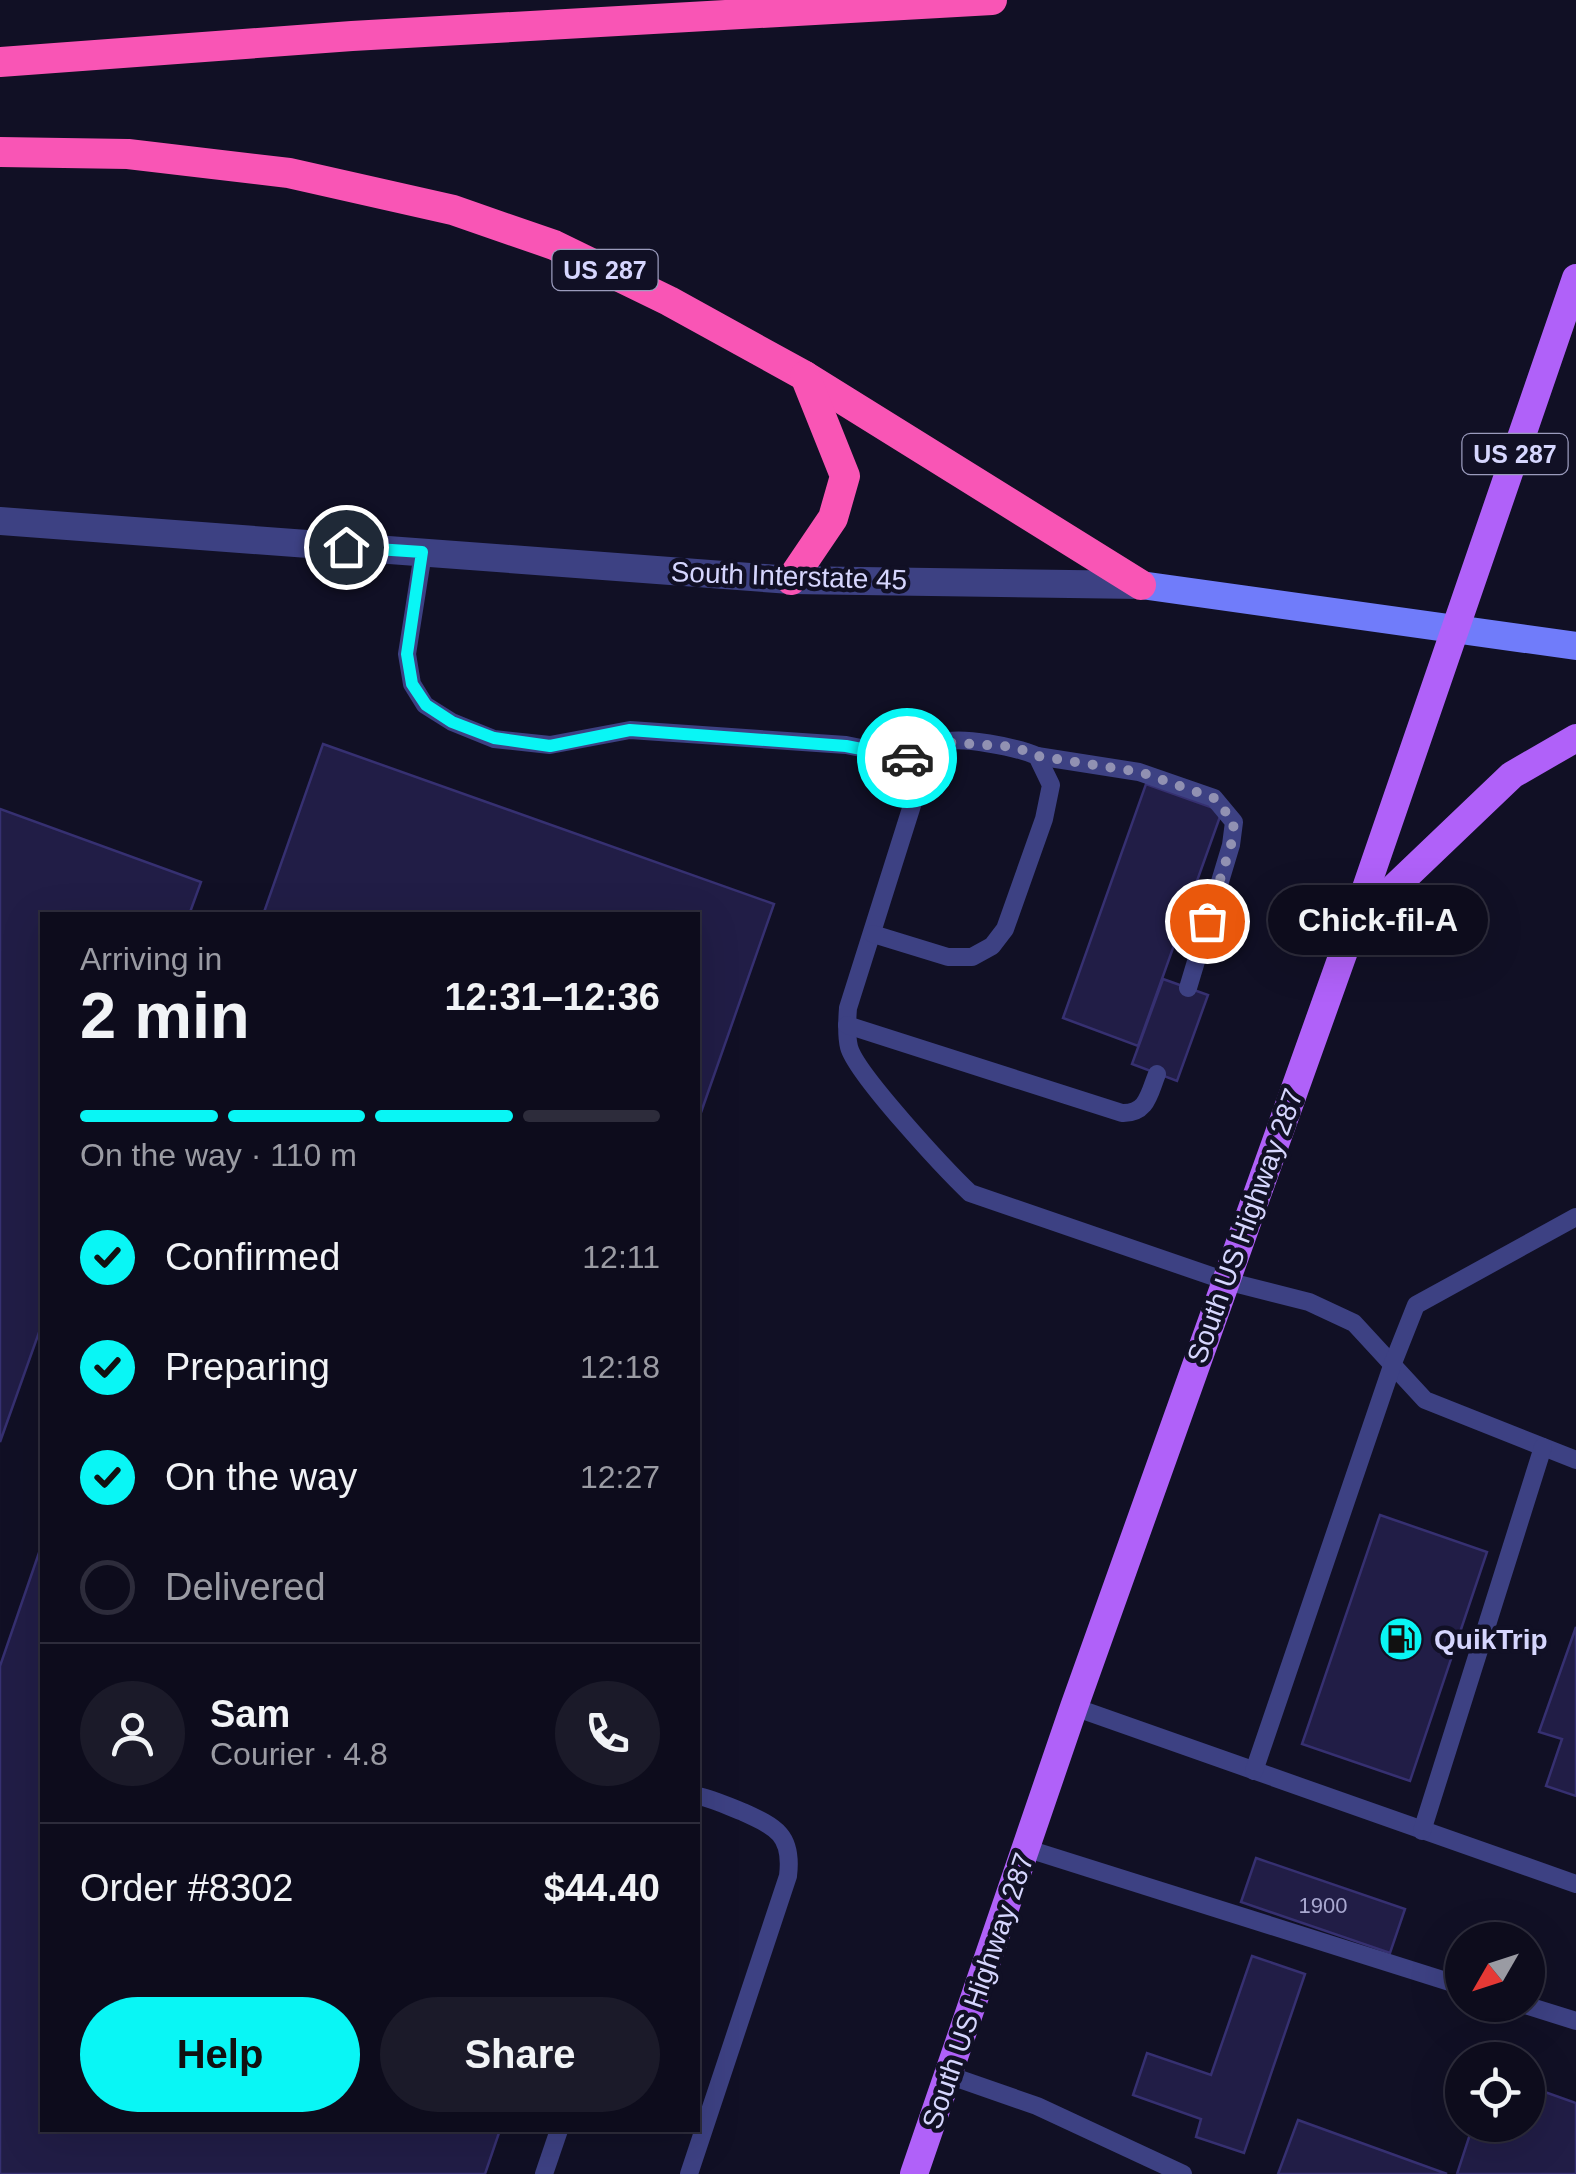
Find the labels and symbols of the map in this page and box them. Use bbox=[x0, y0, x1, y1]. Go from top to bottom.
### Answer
road number: US 287 bbox=[552, 250, 658, 290]
road number: US 287 bbox=[1462, 434, 1568, 474]
pin bbox=[304, 505, 389, 590]
street label: South Interstate 45 bbox=[670, 556, 908, 596]
courier bbox=[857, 708, 957, 808]
pin bbox=[1165, 879, 1250, 964]
callout: Chick-fil-A bbox=[1267, 886, 1487, 956]
street label: South US Highway 287 bbox=[1181, 1085, 1309, 1367]
fuel station icon: QuikTrip bbox=[1378, 1616, 1424, 1662]
place label: QuikTrip bbox=[1434, 1624, 1548, 1655]
street label: South US Highway 287 bbox=[916, 1849, 1040, 2133]
house number: 1900 bbox=[1299, 1893, 1347, 1918]
north arrow bbox=[1445, 1922, 1545, 2022]

